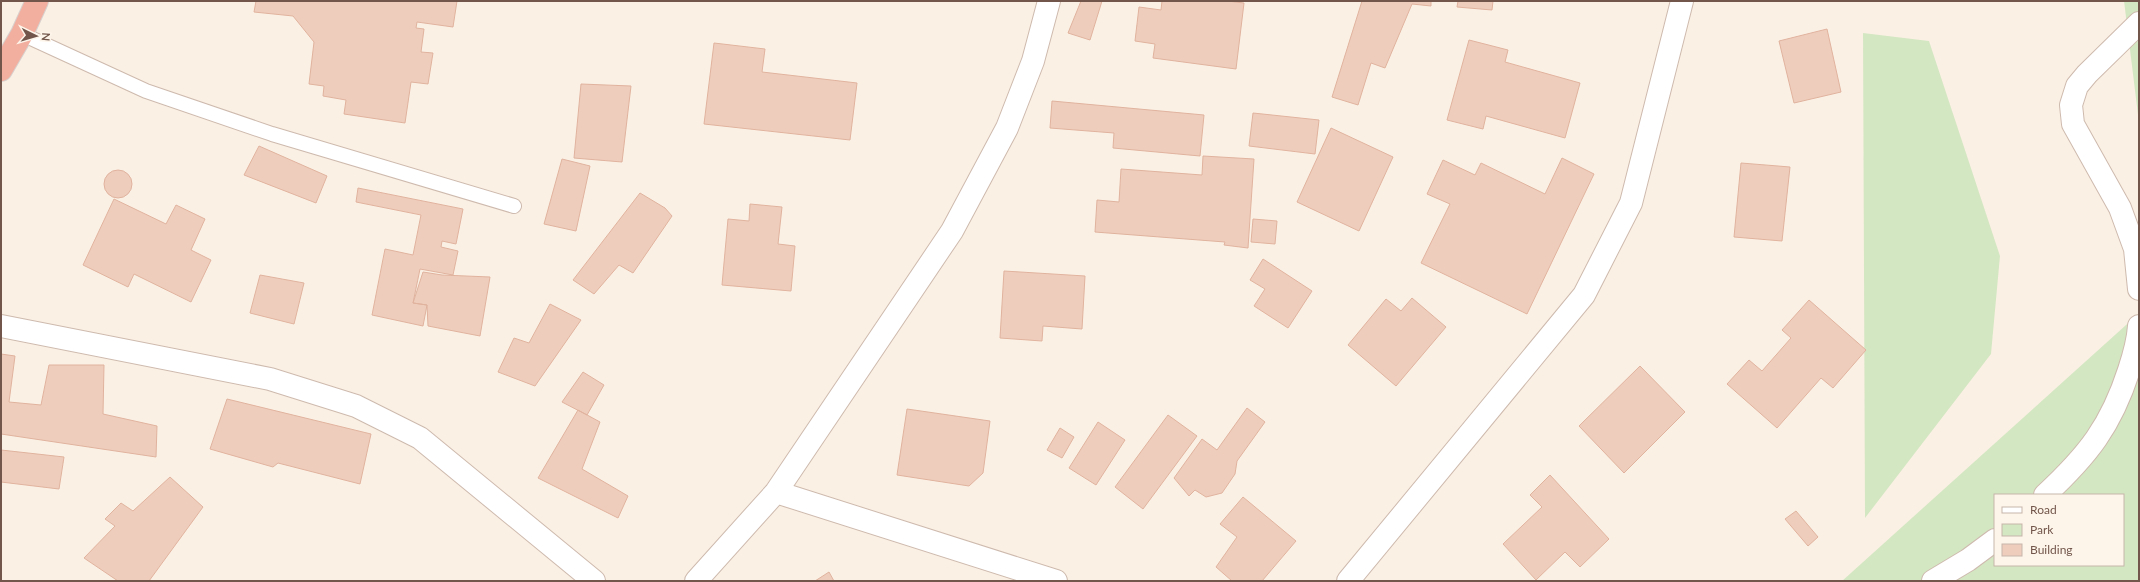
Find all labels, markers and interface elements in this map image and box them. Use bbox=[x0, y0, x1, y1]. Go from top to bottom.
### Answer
north arrow bbox=[16, 16, 56, 56]
text: N bbox=[40, 32, 53, 42]
legend bbox=[1994, 494, 2124, 566]
text: Road bbox=[2030, 502, 2057, 517]
text: Park bbox=[2030, 522, 2054, 537]
text: Building bbox=[2030, 542, 2073, 557]

